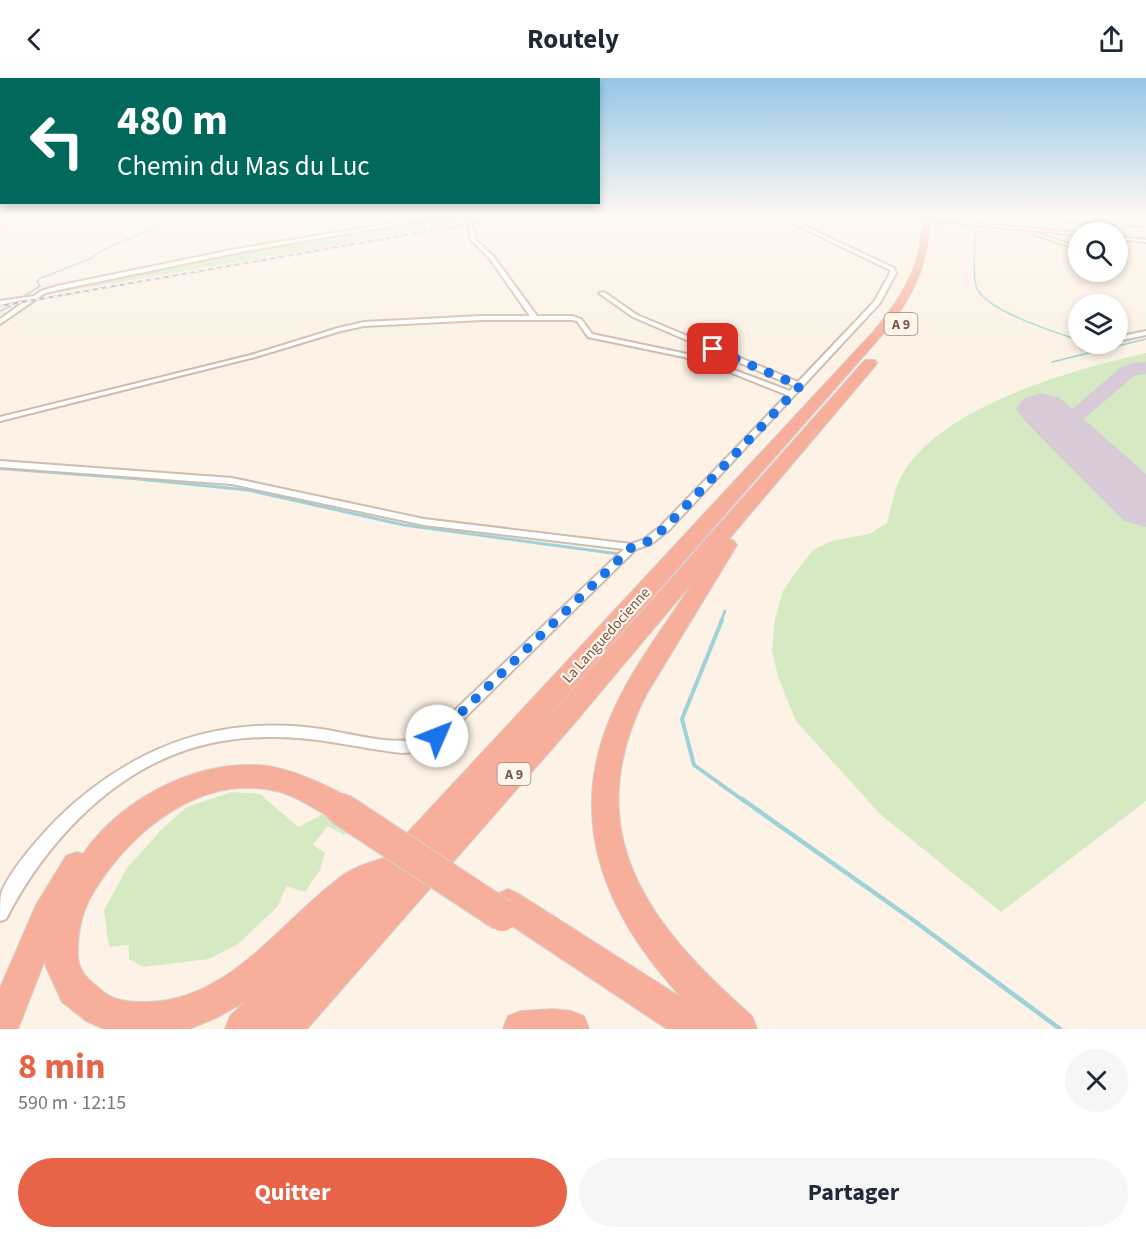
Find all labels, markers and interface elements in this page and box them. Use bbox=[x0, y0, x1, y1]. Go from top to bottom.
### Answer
text: Routely bbox=[527, 20, 619, 59]
icon: back bbox=[18, 23, 51, 56]
icon: share bbox=[1095, 23, 1128, 56]
text: 480 m bbox=[117, 91, 228, 151]
icon: left bbox=[18, 102, 96, 180]
text: Chemin du Mas du Luc bbox=[117, 147, 370, 186]
map controls bbox=[1068, 222, 1128, 354]
button: search bbox=[1068, 222, 1128, 282]
button: layers bbox=[1068, 294, 1128, 354]
road number: A 9 bbox=[884, 313, 918, 335]
pin bbox=[687, 323, 738, 374]
icon: arrive bbox=[696, 332, 729, 365]
street label: La Languedocienne bbox=[558, 583, 655, 688]
position arrow bbox=[405, 704, 469, 768]
road number: A 9 bbox=[498, 763, 530, 785]
text: 8 min bbox=[18, 1041, 106, 1092]
button: close bbox=[1065, 1049, 1128, 1112]
text: 590 m · 12:15 bbox=[18, 1089, 126, 1117]
button: Quitter bbox=[18, 1158, 567, 1227]
button: Partager bbox=[579, 1158, 1128, 1227]

